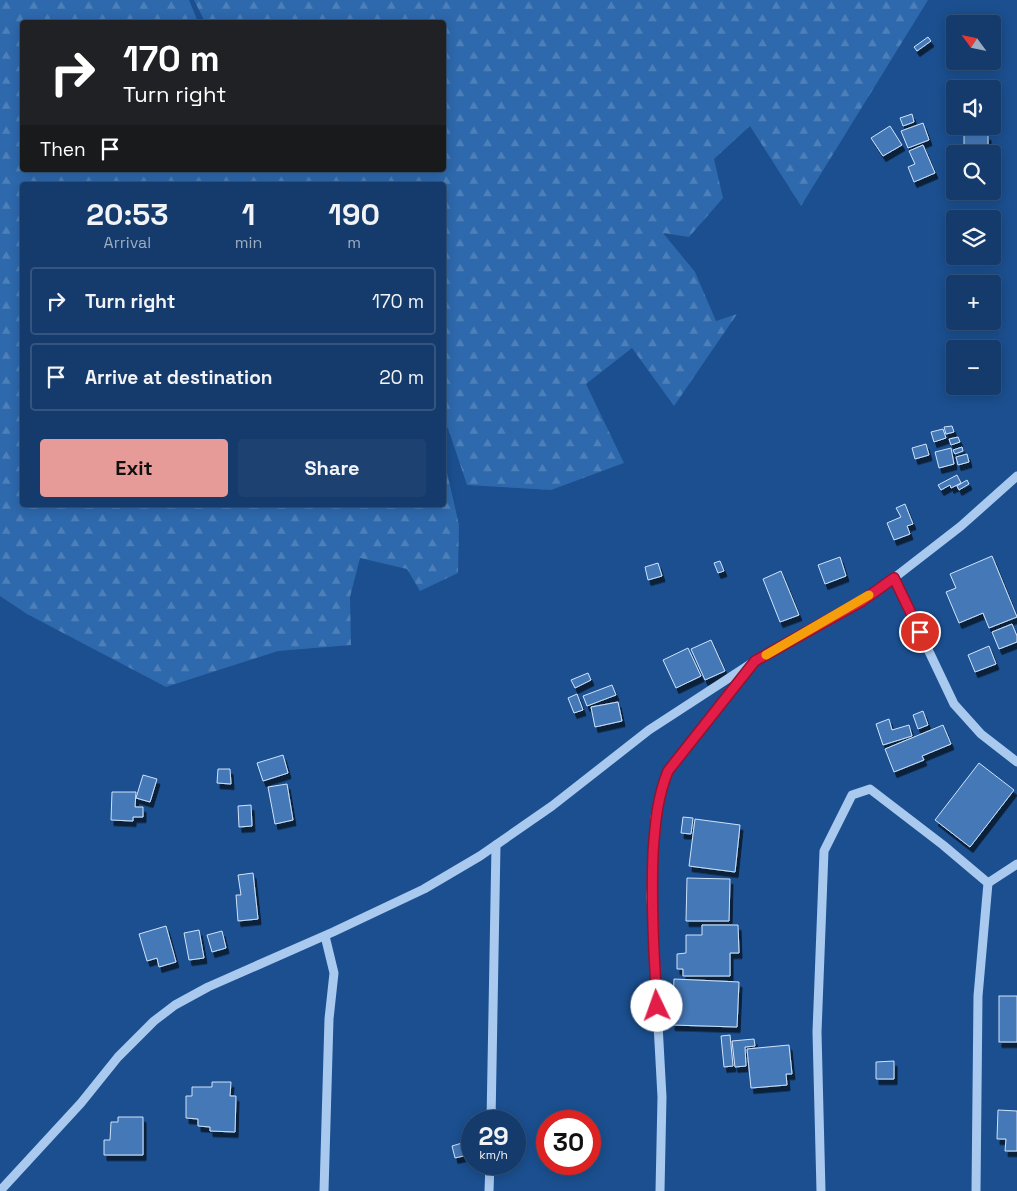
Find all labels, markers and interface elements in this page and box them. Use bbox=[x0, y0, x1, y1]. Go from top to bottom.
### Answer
north arrow bbox=[946, 15, 1001, 70]
map controls bbox=[946, 15, 1001, 395]
text: 170 m bbox=[123, 37, 220, 81]
icon: right bbox=[40, 40, 105, 105]
text: Turn right bbox=[123, 80, 226, 108]
button: sound bbox=[946, 80, 1001, 135]
icon: arrive bbox=[96, 135, 124, 163]
text: Then bbox=[40, 137, 86, 162]
button: search bbox=[946, 145, 1001, 200]
text: 20:53 bbox=[86, 195, 169, 234]
text: 1 bbox=[242, 195, 255, 234]
text: 190 bbox=[328, 195, 380, 234]
button: layers bbox=[946, 210, 1001, 265]
text: Arrival bbox=[104, 232, 151, 253]
text: min bbox=[235, 232, 262, 253]
text: m bbox=[347, 232, 361, 253]
button: + bbox=[946, 275, 1001, 330]
icon: right bbox=[42, 287, 70, 315]
text: Turn right bbox=[85, 289, 175, 314]
text: 170 m bbox=[372, 289, 424, 314]
button: − bbox=[946, 340, 1001, 395]
icon: arrive bbox=[42, 363, 70, 391]
text: Arrive at destination bbox=[85, 365, 273, 390]
text: 20 m bbox=[379, 365, 424, 390]
button: Exit bbox=[40, 439, 228, 497]
button: Share bbox=[238, 439, 426, 497]
pin bbox=[899, 611, 941, 653]
icon: arrive bbox=[906, 618, 934, 646]
position arrow bbox=[630, 979, 682, 1031]
speed limit sign: 30 bbox=[536, 1110, 601, 1175]
text: 29 bbox=[478, 1120, 509, 1152]
text: km/h bbox=[479, 1147, 508, 1163]

